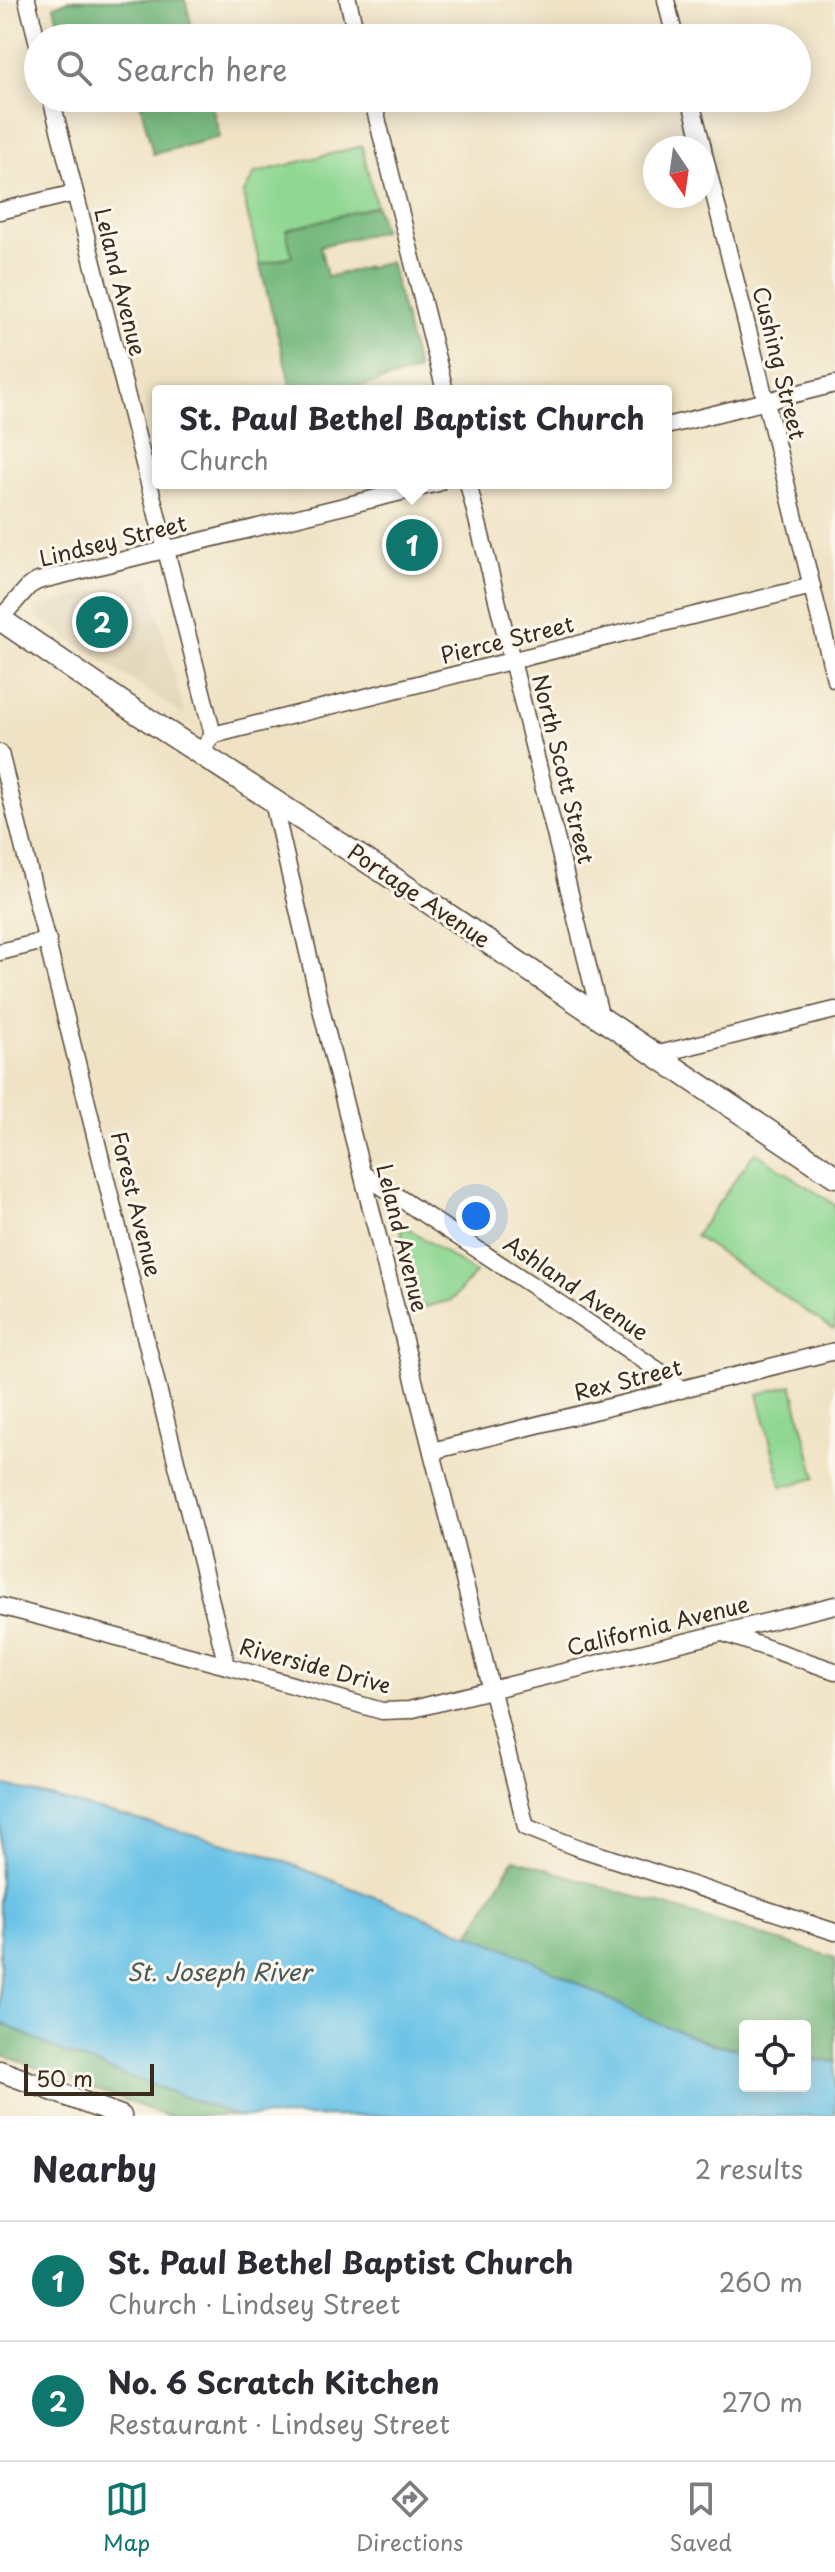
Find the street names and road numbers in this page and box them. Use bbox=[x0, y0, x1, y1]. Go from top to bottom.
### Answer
street label: Leland Avenue bbox=[87, 204, 156, 359]
street label: Cushing Street bbox=[746, 283, 815, 443]
street label: Lindsey Street bbox=[36, 505, 190, 574]
street label: Pierce Street bbox=[436, 606, 577, 671]
street label: North Scott Street bbox=[525, 670, 604, 867]
street label: Portage Avenue bbox=[342, 835, 498, 955]
street label: Forest Avenue bbox=[103, 1127, 171, 1280]
street label: Leland Avenue bbox=[369, 1160, 438, 1315]
street label: Ashland Avenue bbox=[498, 1226, 656, 1348]
street label: Rex Street bbox=[570, 1349, 685, 1408]
street label: California Avenue bbox=[563, 1586, 752, 1663]
street label: Riverside Drive bbox=[236, 1628, 395, 1701]

